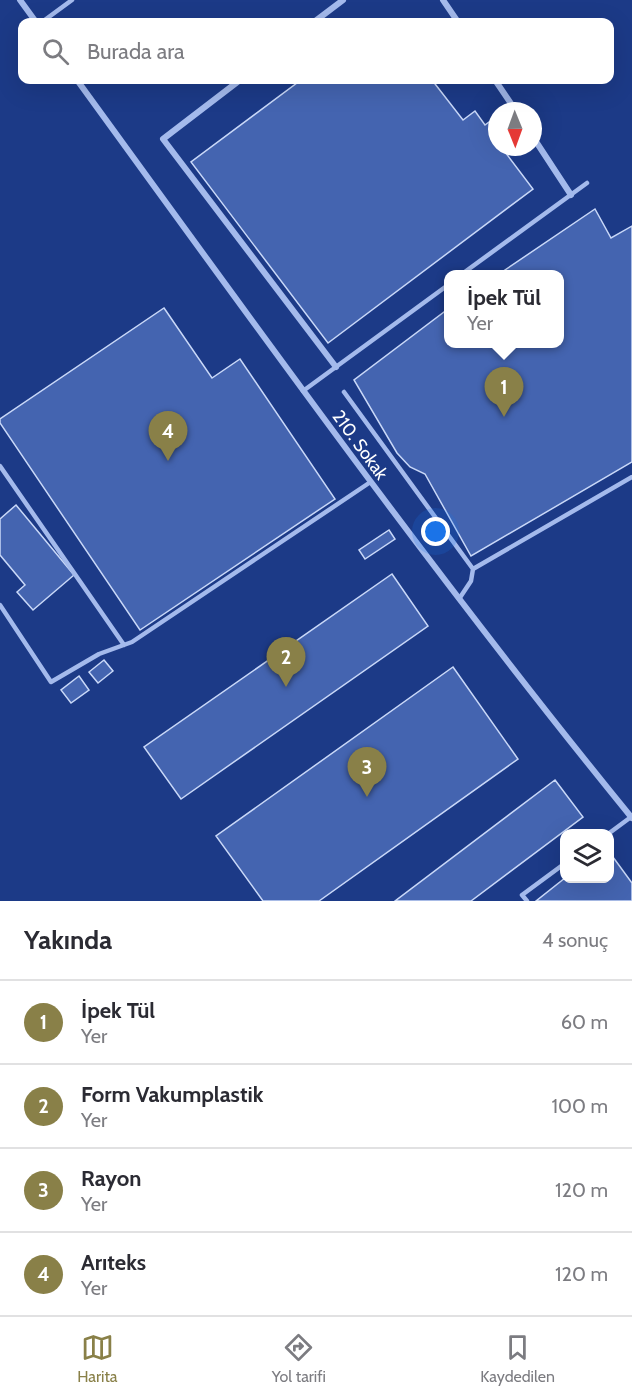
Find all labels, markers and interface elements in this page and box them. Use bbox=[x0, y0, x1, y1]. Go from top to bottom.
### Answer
search box bbox=[18, 18, 614, 84]
icon: search bbox=[39, 35, 72, 68]
text: Burada ara bbox=[87, 38, 185, 65]
north arrow bbox=[488, 102, 542, 156]
popup bbox=[444, 270, 564, 348]
text: İpek Tül bbox=[467, 284, 541, 311]
text: Yer bbox=[467, 311, 493, 335]
pin: 1 bbox=[484, 368, 524, 417]
street label: 210. Sokak bbox=[327, 406, 393, 485]
pin: 4 bbox=[148, 412, 188, 461]
your location bbox=[421, 517, 450, 546]
pin: 2 bbox=[266, 638, 306, 687]
pin: 3 bbox=[348, 748, 386, 797]
map controls bbox=[560, 829, 614, 883]
button: layers bbox=[560, 829, 614, 883]
text: Yakında bbox=[24, 924, 112, 956]
text: 4 sonuç bbox=[542, 928, 608, 952]
text: İpek Tül bbox=[81, 997, 155, 1024]
text: 1 bbox=[40, 1010, 47, 1034]
text: 60 m bbox=[561, 1010, 608, 1034]
text: Yer bbox=[81, 1024, 107, 1048]
text: Form Vakumplastik bbox=[81, 1081, 263, 1108]
text: 2 bbox=[38, 1094, 49, 1118]
text: 100 m bbox=[552, 1094, 608, 1118]
text: Yer bbox=[81, 1108, 107, 1132]
text: Rayon bbox=[81, 1165, 141, 1192]
text: 3 bbox=[38, 1178, 49, 1202]
text: 120 m bbox=[555, 1178, 608, 1202]
text: Yer bbox=[81, 1192, 107, 1216]
text: Arıteks bbox=[81, 1249, 146, 1276]
text: 4 bbox=[37, 1262, 50, 1286]
text: 120 m bbox=[555, 1262, 608, 1286]
text: Yer bbox=[81, 1276, 107, 1300]
tab: Harita bbox=[77, 1331, 118, 1386]
tab: Yol tarifi bbox=[272, 1331, 326, 1386]
tab: Kaydedilen bbox=[480, 1331, 555, 1386]

